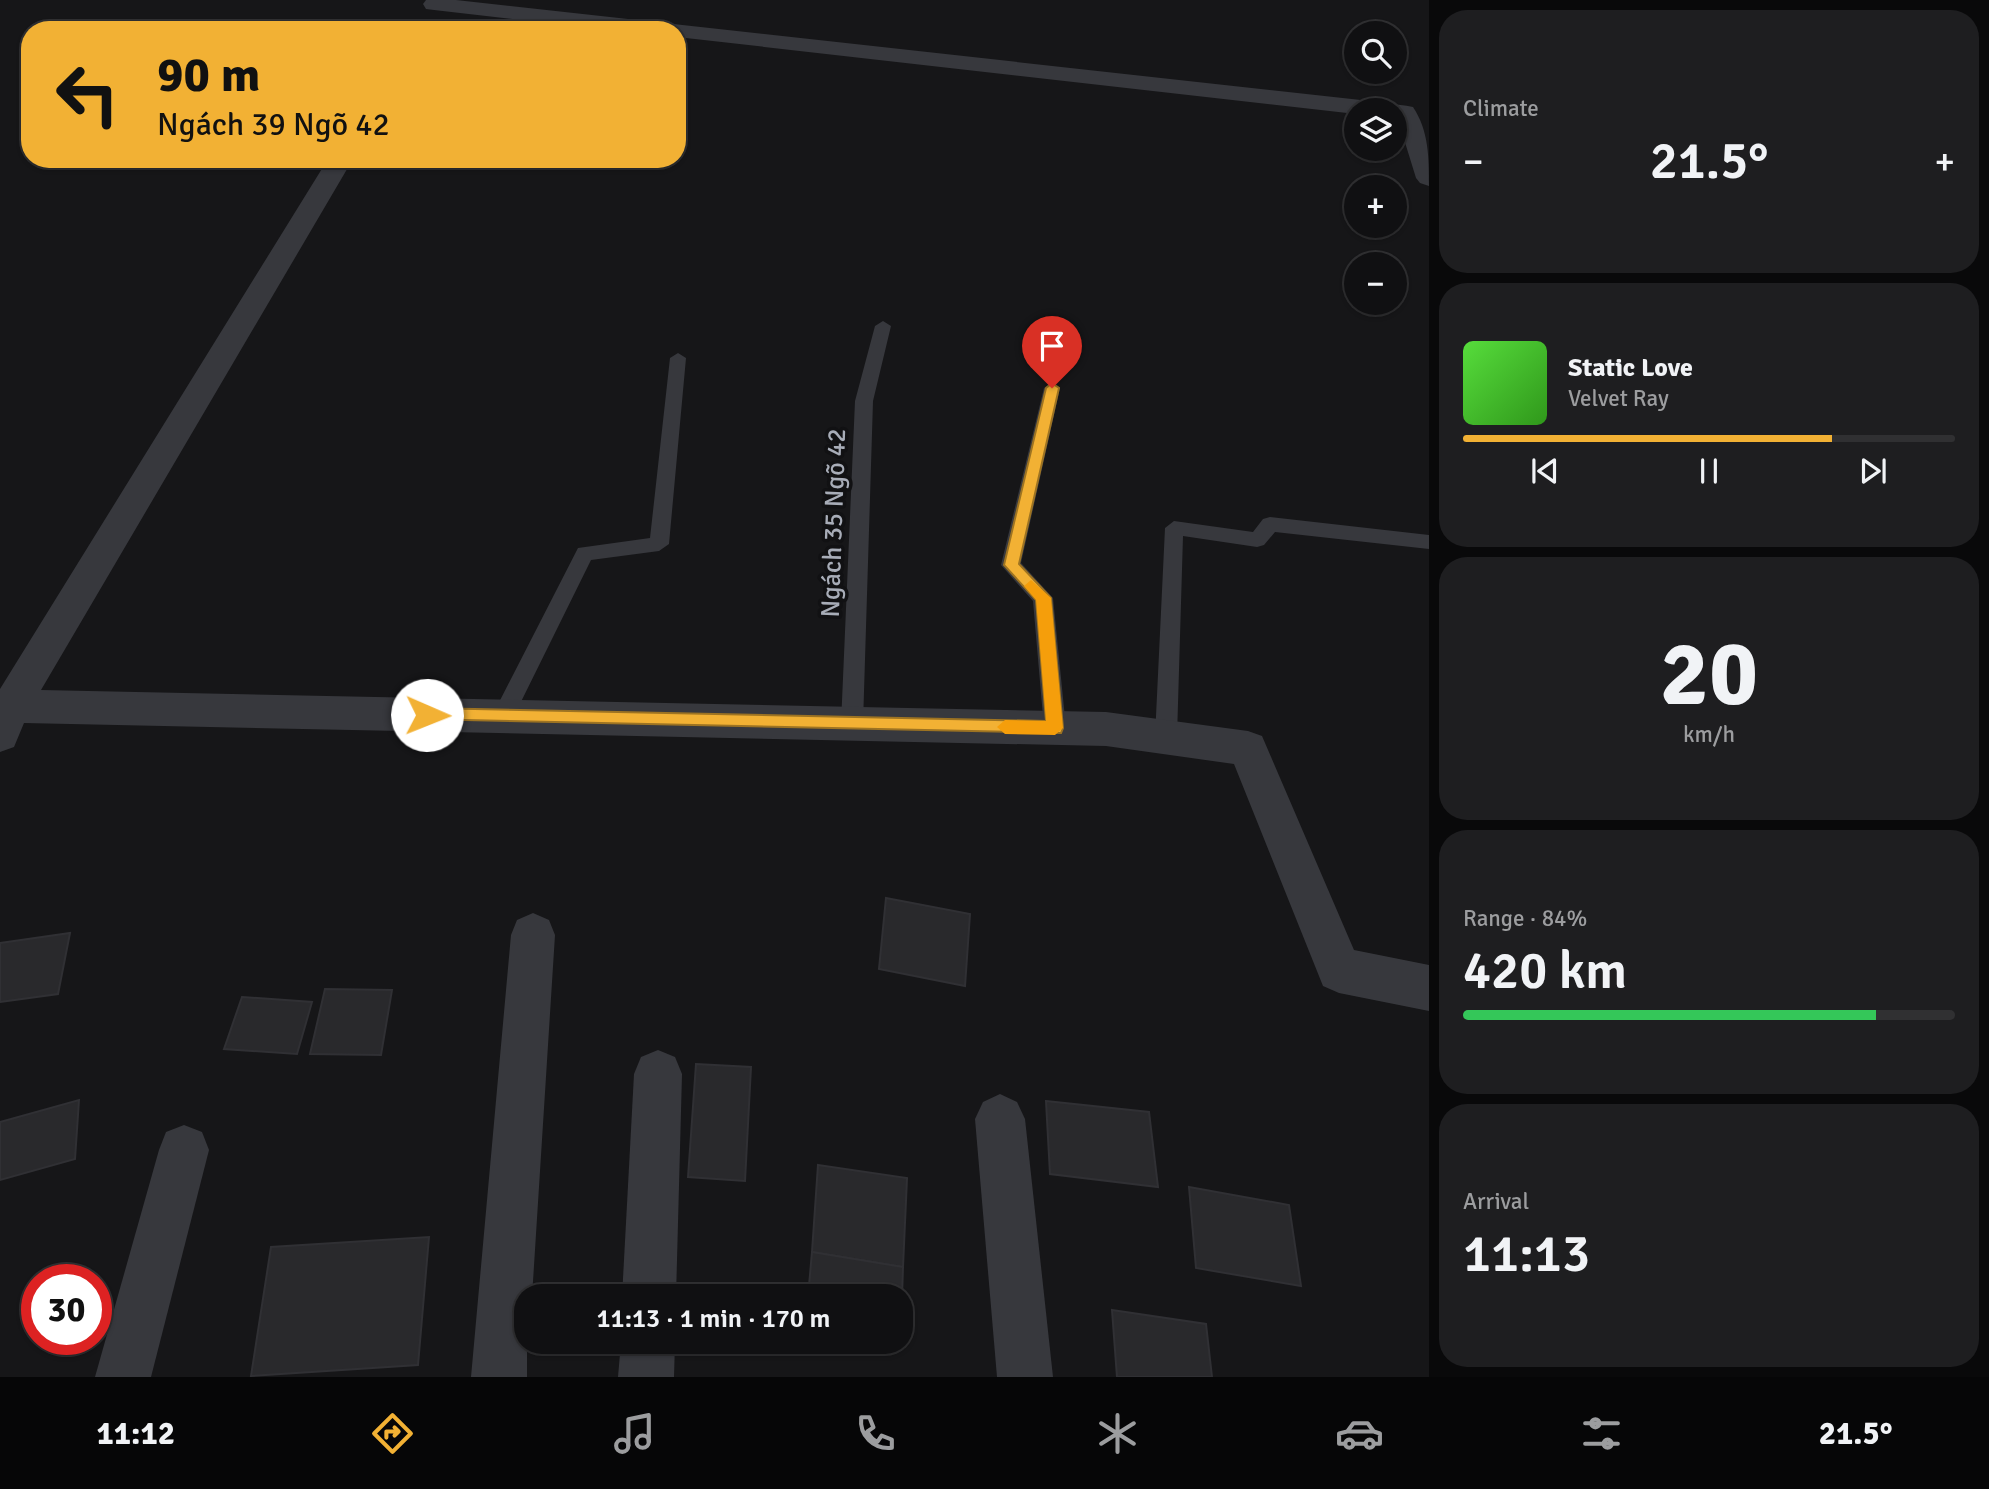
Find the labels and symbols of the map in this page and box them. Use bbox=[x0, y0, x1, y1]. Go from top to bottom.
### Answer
pin bbox=[1022, 316, 1082, 388]
street label: Ngách 35 Ngõ 42 bbox=[815, 428, 853, 618]
position arrow bbox=[390, 678, 464, 752]
speed limit sign: 30 bbox=[21, 1264, 112, 1355]

